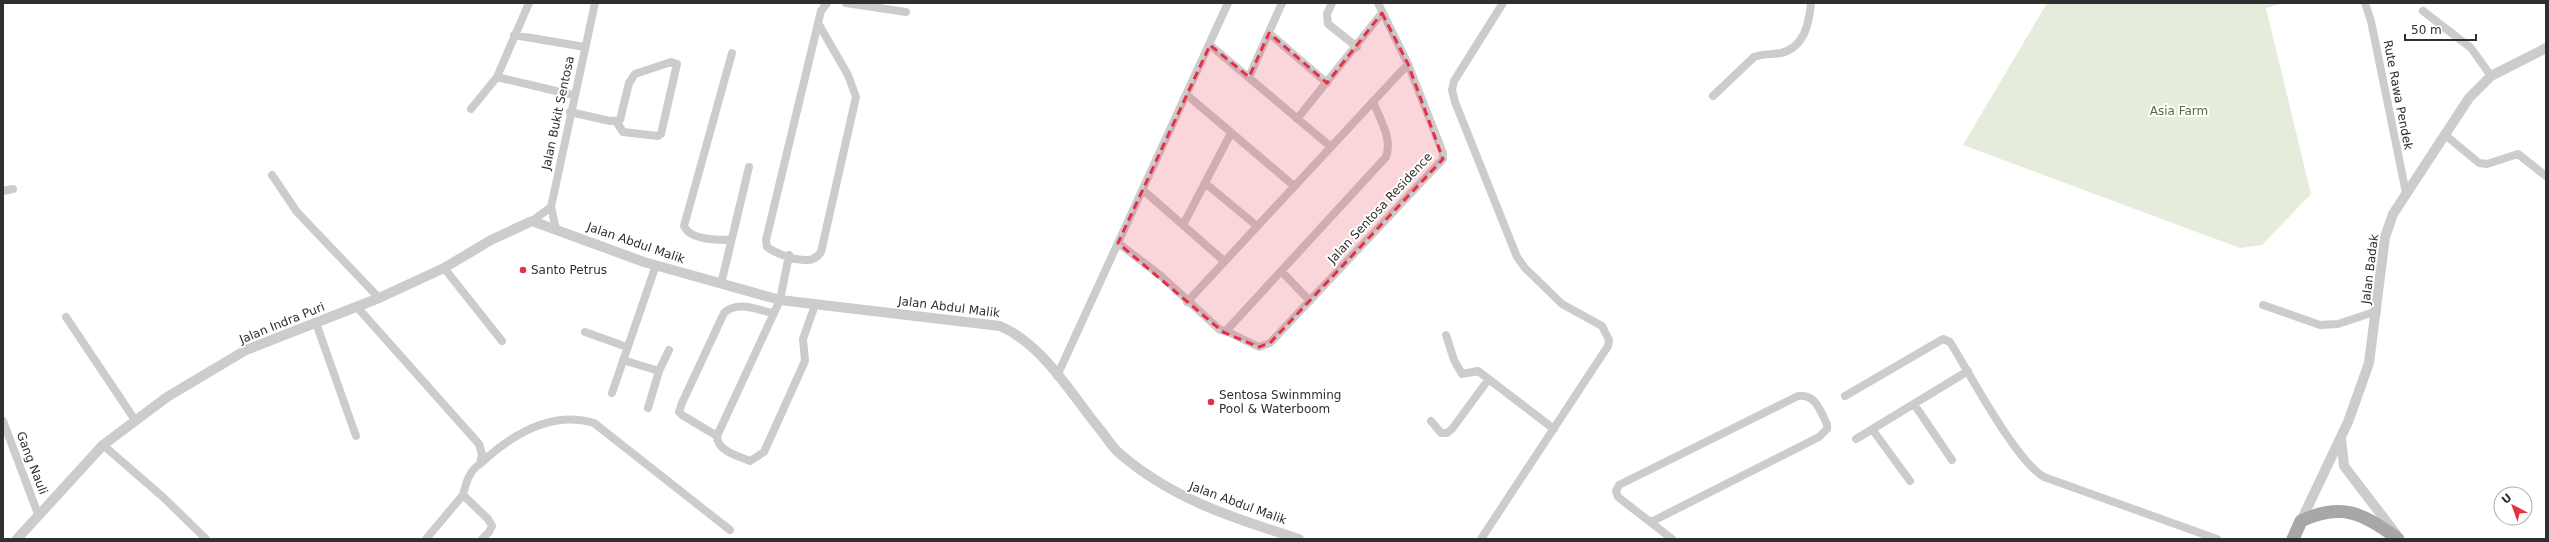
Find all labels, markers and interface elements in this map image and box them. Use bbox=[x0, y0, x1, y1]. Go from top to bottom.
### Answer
scale bar bbox=[2405, 16, 2476, 42]
text: 50 m bbox=[2411, 23, 2442, 37]
street label: Rute Rawa Pendek bbox=[2380, 39, 2416, 151]
street label: Jalan Bukit Sentosa bbox=[539, 55, 577, 172]
park label: Asia Farm bbox=[2150, 104, 2208, 118]
street label: Jalan Sentosa Residence bbox=[1324, 150, 1435, 267]
street label: Jalan Abdul Malik bbox=[584, 219, 687, 266]
street label: Jalan Badak bbox=[2359, 233, 2381, 306]
place label: Santo Petrus bbox=[531, 263, 607, 277]
marker: Santo Petrus bbox=[518, 265, 528, 275]
street label: Jalan Abdul Malik bbox=[896, 294, 1001, 320]
street label: Jalan Indra Puri bbox=[236, 300, 327, 347]
place label: Sentosa Swinmming Pool & Waterboom bbox=[1219, 388, 1341, 416]
marker: Sentosa Swinmming Pool & Waterboom bbox=[1206, 397, 1216, 407]
street label: Gang Nauli bbox=[14, 430, 50, 496]
street label: Jalan Abdul Malik bbox=[1186, 479, 1289, 527]
north arrow bbox=[2493, 486, 2533, 526]
text: U bbox=[2499, 491, 2514, 507]

